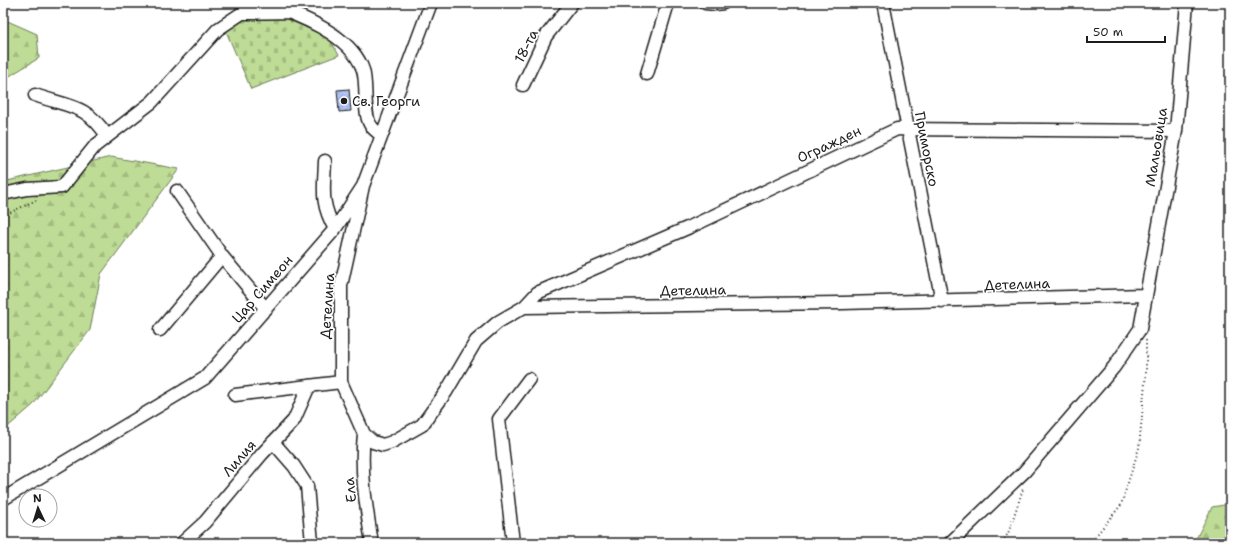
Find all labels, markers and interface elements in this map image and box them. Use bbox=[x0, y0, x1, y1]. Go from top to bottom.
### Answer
scale bar bbox=[1087, 18, 1165, 44]
text: 50 m bbox=[1093, 24, 1123, 40]
street label: 18-та bbox=[510, 26, 542, 66]
place label: Св. Георги bbox=[352, 92, 420, 110]
marker: Св. Георги bbox=[339, 96, 349, 106]
street label: Мальовица bbox=[1141, 106, 1171, 188]
street label: Приморско bbox=[911, 110, 943, 188]
street label: Огражден bbox=[794, 121, 864, 167]
street label: Цар Симеон bbox=[228, 251, 296, 327]
street label: Детелина bbox=[316, 272, 338, 340]
street label: Детелина bbox=[984, 274, 1051, 294]
street label: Детелина bbox=[660, 280, 726, 300]
street label: Лилия bbox=[218, 436, 260, 480]
street label: Ела bbox=[340, 476, 360, 503]
north arrow bbox=[18, 488, 58, 528]
text: N bbox=[32, 491, 42, 506]

